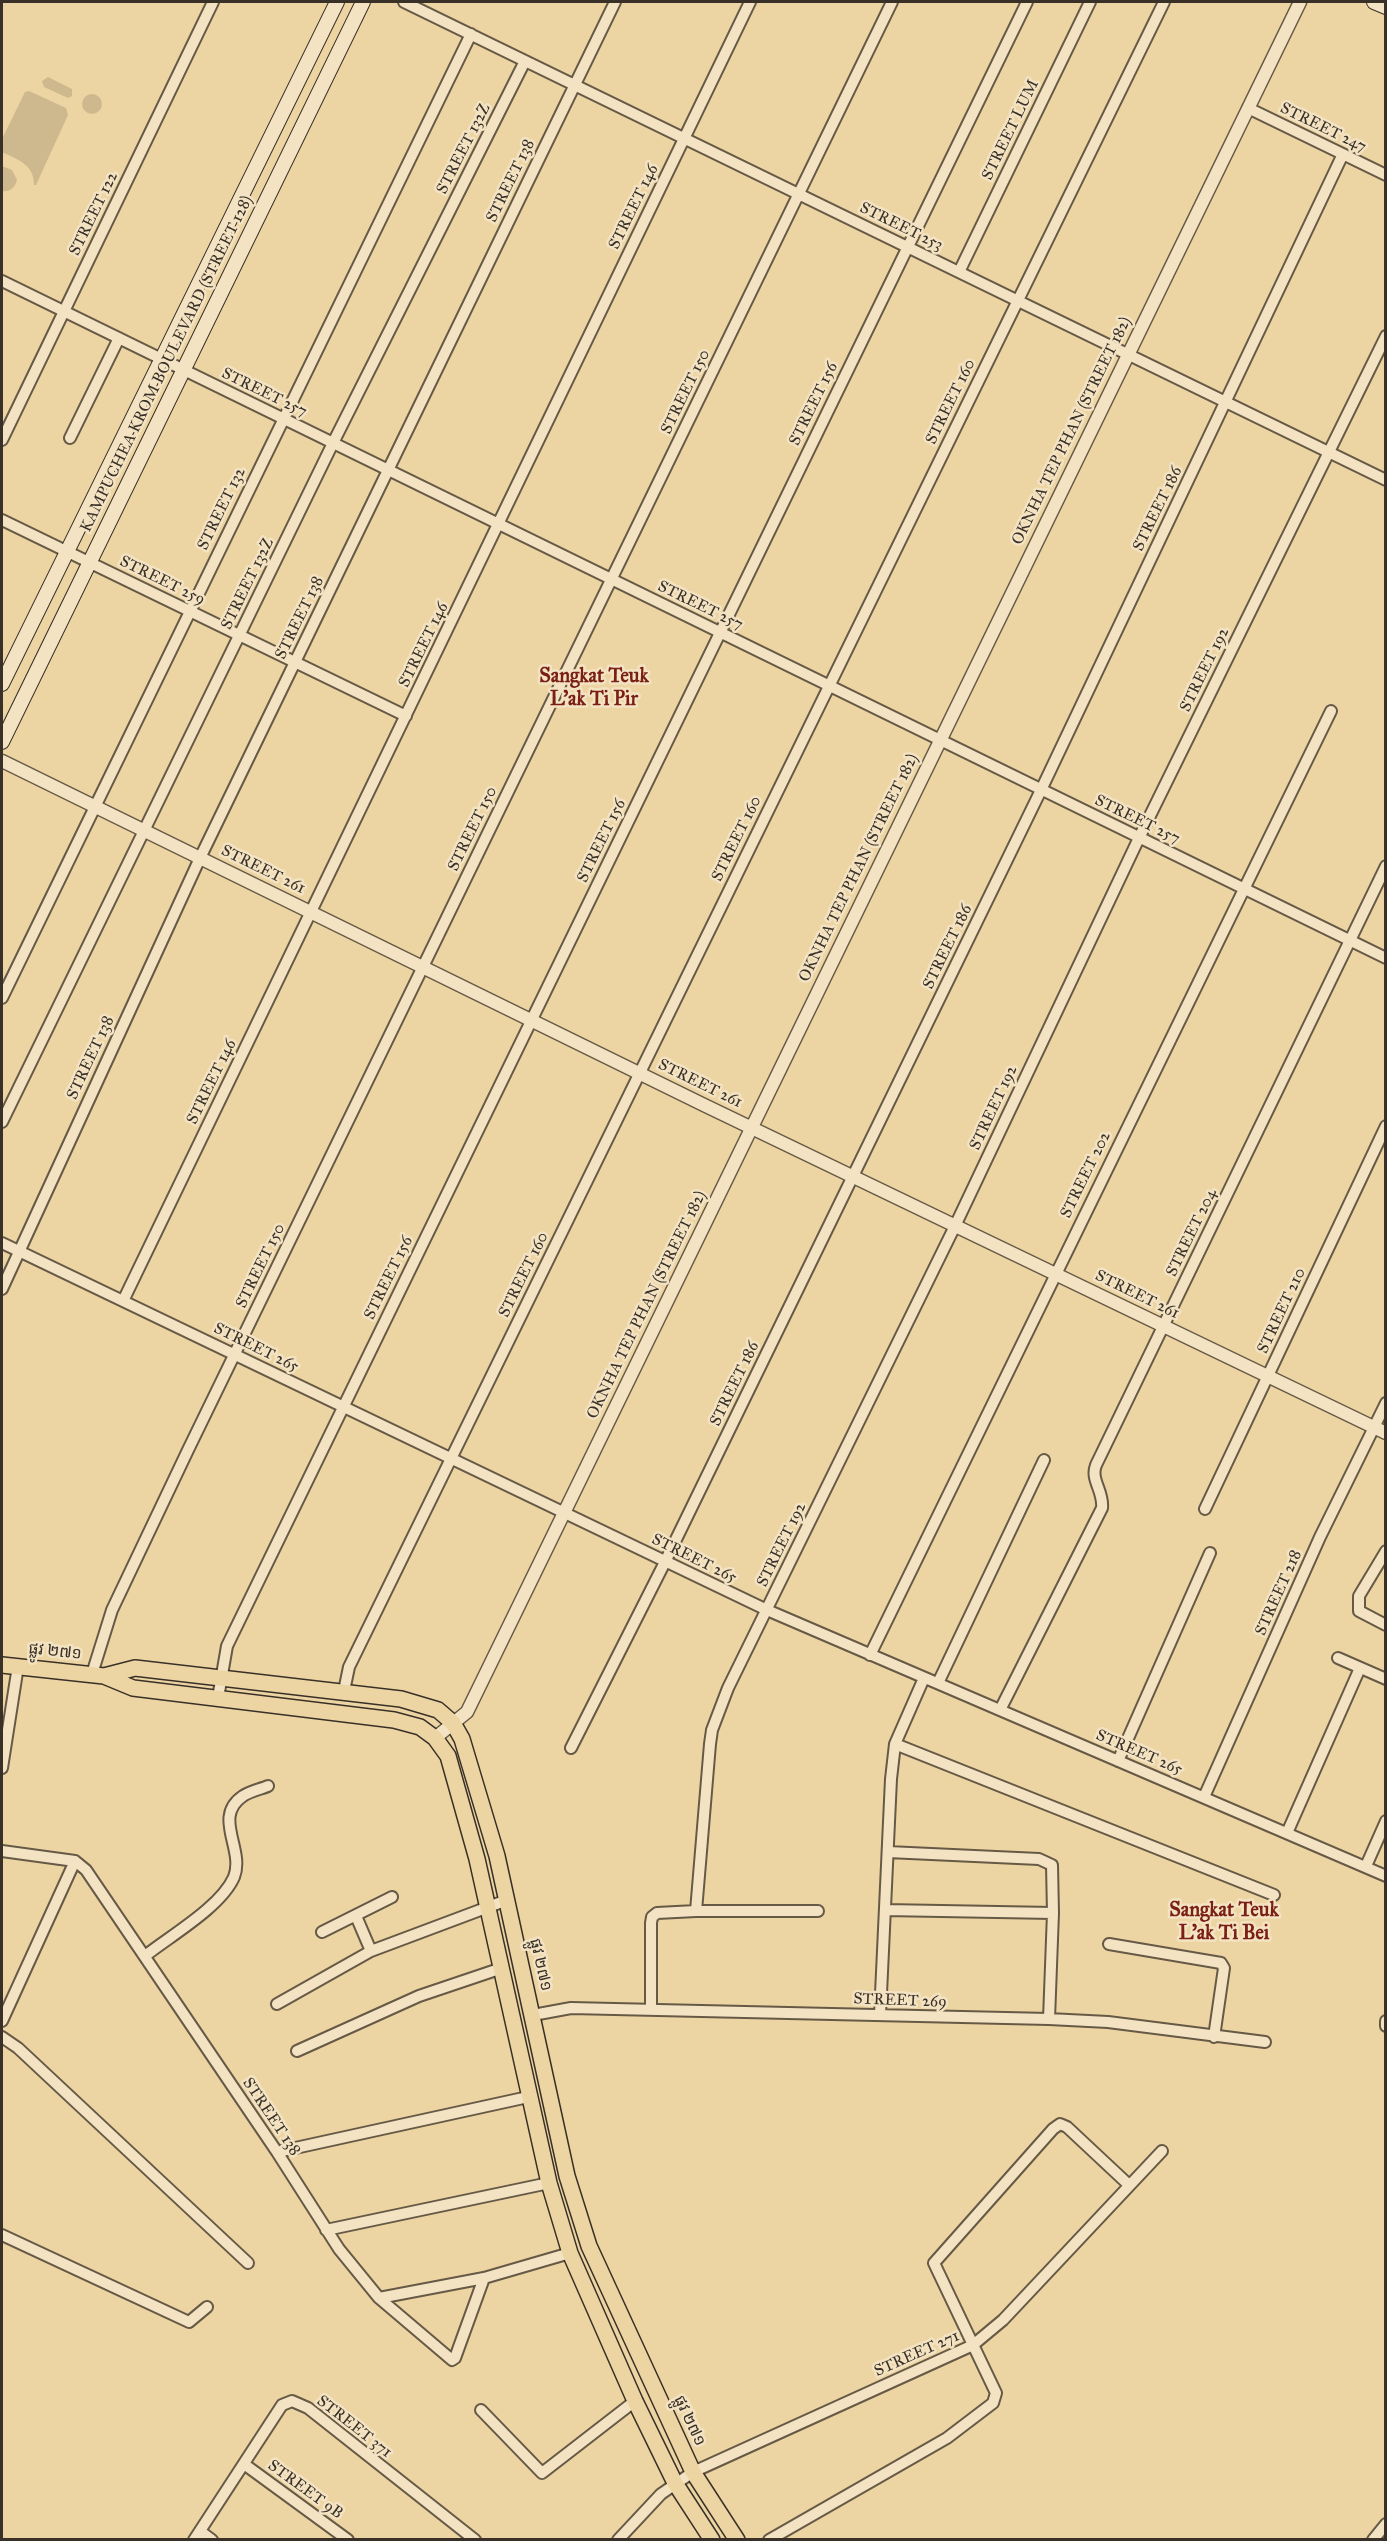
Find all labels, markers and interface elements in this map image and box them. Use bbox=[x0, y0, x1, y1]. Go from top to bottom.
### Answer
street label: STREET LUM bbox=[978, 77, 1044, 183]
street label: STREET 247 bbox=[1277, 99, 1369, 157]
street label: STREET 132Z bbox=[433, 100, 495, 198]
street label: STREET 138 bbox=[483, 136, 539, 226]
street label: STREET 146 bbox=[605, 161, 663, 253]
street label: STREET 122 bbox=[65, 169, 123, 259]
street label: KAMPUCHEA KROM BOULEVARD (STREET 128) bbox=[77, 193, 257, 535]
street label: STREET 253 bbox=[856, 199, 946, 255]
street label: OKNHA TEP PHAN (STREET 182) bbox=[1008, 314, 1136, 548]
street label: STREET 150 bbox=[657, 347, 715, 437]
street label: STREET 160 bbox=[922, 356, 980, 448]
street label: STREET 156 bbox=[786, 359, 842, 449]
street label: STREET 257 bbox=[218, 364, 310, 422]
street label: STREET 186 bbox=[1129, 464, 1187, 554]
street label: STREET 132 bbox=[194, 465, 250, 553]
street label: STREET 132Z bbox=[218, 535, 278, 633]
street label: STREET 259 bbox=[116, 552, 208, 610]
street label: STREET 138 bbox=[272, 573, 328, 663]
street label: STREET 257 bbox=[654, 577, 746, 635]
street label: STREET 146 bbox=[395, 599, 453, 691]
street label: STREET 192 bbox=[1176, 625, 1234, 715]
district label: Sangkat Teuk L'ak Ti Pir bbox=[539, 665, 649, 712]
street label: OKNHA TEP PHAN (STREET 182) bbox=[795, 751, 923, 985]
street label: STREET 150 bbox=[444, 784, 502, 874]
street label: STREET 257 bbox=[1091, 791, 1183, 849]
street label: STREET 160 bbox=[708, 793, 766, 885]
street label: STREET 156 bbox=[574, 796, 630, 886]
street label: STREET 261 bbox=[218, 841, 308, 899]
street label: STREET 186 bbox=[919, 902, 977, 992]
street label: STREET 138 bbox=[63, 1013, 119, 1103]
street label: STREET 146 bbox=[183, 1036, 241, 1128]
street label: STREET 261 bbox=[655, 1055, 745, 1113]
street label: STREET 192 bbox=[966, 1063, 1022, 1153]
street label: STREET 202 bbox=[1057, 1129, 1115, 1221]
street label: STREET 204 bbox=[1163, 1186, 1221, 1280]
street label: OKNHA TEP PHAN (STREET 182) bbox=[583, 1188, 711, 1422]
street label: STREET 150 bbox=[232, 1221, 290, 1311]
street label: STREET 160 bbox=[495, 1229, 553, 1321]
street label: STREET 156 bbox=[361, 1233, 417, 1323]
street label: STREET 210 bbox=[1254, 1265, 1310, 1357]
street label: STREET 261 bbox=[1092, 1266, 1182, 1324]
street label: STREET 265 bbox=[210, 1319, 302, 1377]
street label: STREET 186 bbox=[706, 1339, 764, 1429]
street label: STREET 192 bbox=[753, 1500, 811, 1590]
street label: STREET 265 bbox=[648, 1530, 740, 1588]
street label: STREET 218 bbox=[1252, 1547, 1306, 1639]
street label: ផ្លូវ ២៧១ bbox=[27, 1640, 83, 1664]
street label: STREET 265 bbox=[1093, 1726, 1185, 1780]
district label: Sangkat Teuk L'ak Ti Bei bbox=[1169, 1899, 1279, 1946]
street label: ផ្លូវ ២៧១ bbox=[525, 1937, 555, 1993]
street label: STREET 269 bbox=[853, 1990, 947, 2012]
street label: STREET 138 bbox=[238, 2074, 304, 2160]
street label: STREET 271 bbox=[871, 2327, 963, 2381]
street label: STREET 371 bbox=[313, 2392, 395, 2462]
street label: ផ្លូវ ២៧១ bbox=[669, 2393, 709, 2449]
street label: STREET 9B bbox=[264, 2456, 346, 2524]

